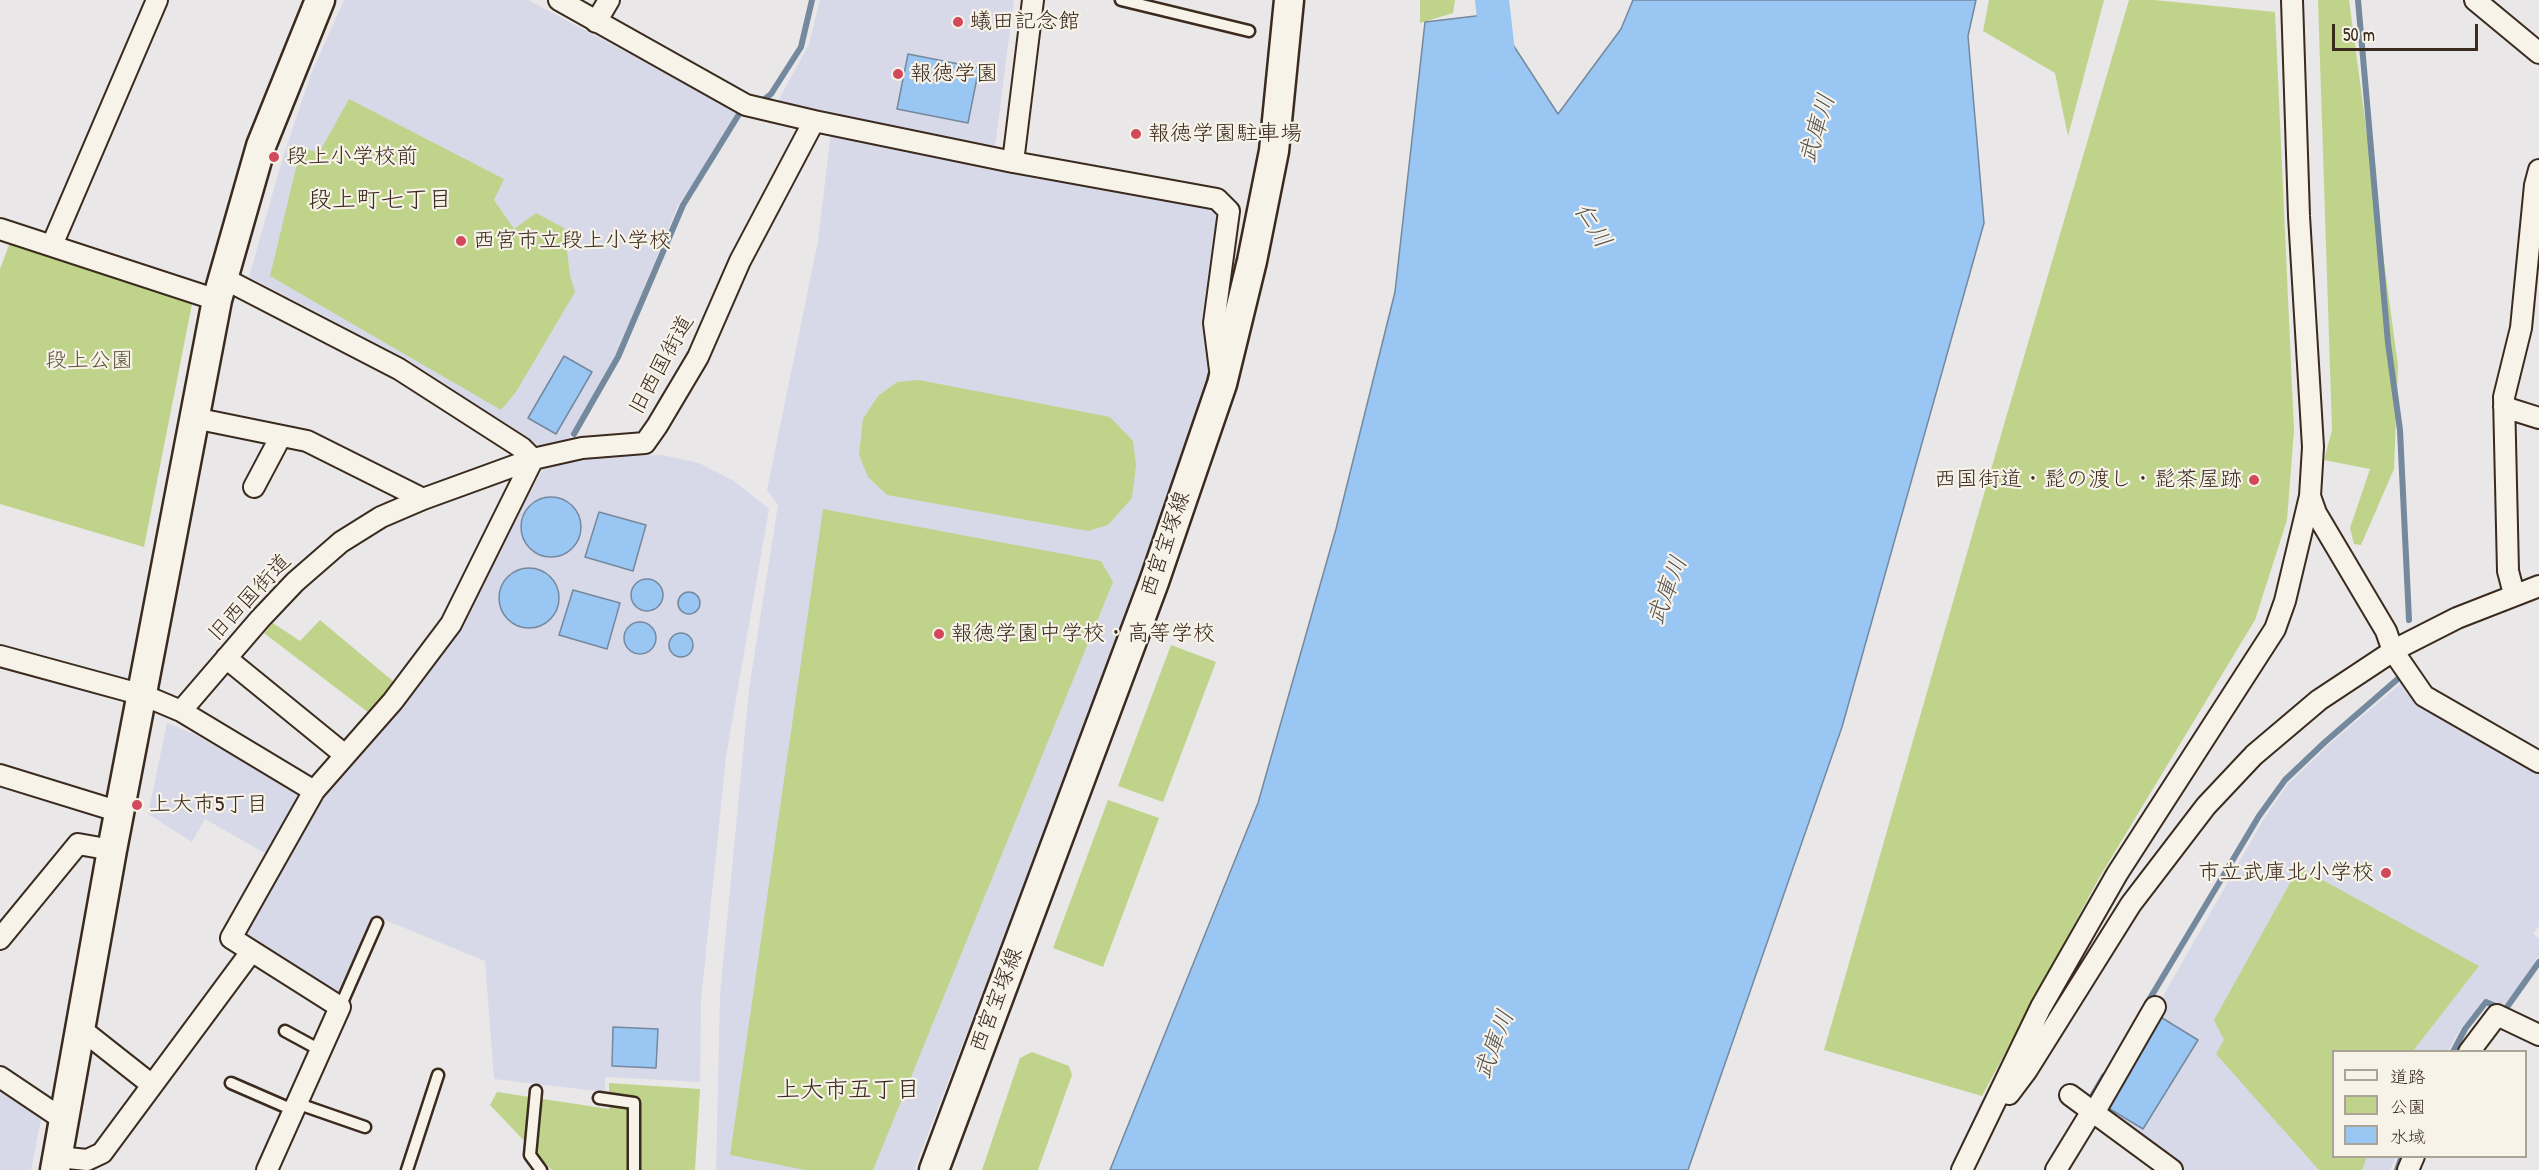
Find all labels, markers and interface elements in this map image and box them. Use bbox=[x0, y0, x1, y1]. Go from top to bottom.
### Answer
place label: 蟻田記念館 bbox=[970, 9, 1080, 35]
scale bar bbox=[2335, 12, 2480, 50]
marker: 蟻田記念館 bbox=[951, 15, 965, 29]
text: 50 m bbox=[2343, 22, 2375, 47]
place label: 報徳学園 bbox=[910, 61, 998, 87]
marker: 報徳学園 bbox=[891, 67, 905, 81]
water label: 武庫川 bbox=[1794, 90, 1842, 168]
place label: 報徳学園駐車場 bbox=[1148, 121, 1302, 147]
marker: 報徳学園駐車場 bbox=[1129, 127, 1143, 141]
place label: 段上小学校前 bbox=[286, 144, 418, 170]
marker: 段上小学校前 bbox=[267, 150, 281, 164]
district label: 段上町七丁目 bbox=[308, 187, 452, 215]
water label: 仁川 bbox=[1567, 198, 1617, 254]
place label: 西宮市立段上小学校 bbox=[473, 228, 671, 254]
marker: 西宮市立段上小学校 bbox=[454, 234, 468, 248]
street label: 旧西国街道 bbox=[624, 310, 700, 420]
park label: 段上公園 bbox=[45, 348, 133, 374]
place label: 西国街道・髭の渡し・髭茶屋跡 bbox=[1934, 467, 2242, 493]
marker: 西国街道・髭の渡し・髭茶屋跡 bbox=[2247, 473, 2261, 487]
street label: 西宮宝塚線 bbox=[1136, 488, 1196, 600]
street label: 旧西国街道 bbox=[203, 549, 297, 647]
water label: 武庫川 bbox=[1642, 552, 1694, 630]
place label: 報徳学園中学校・高等学校 bbox=[951, 621, 1215, 647]
marker: 報徳学園中学校・高等学校 bbox=[932, 627, 946, 641]
place label: 上大市5丁目 bbox=[149, 792, 268, 818]
marker: 上大市5丁目 bbox=[130, 798, 144, 812]
place label: 市立武庫北小学校 bbox=[2198, 860, 2374, 886]
marker: 市立武庫北小学校 bbox=[2379, 866, 2393, 880]
street label: 西宮宝塚線 bbox=[965, 944, 1029, 1056]
water label: 武庫川 bbox=[1469, 1006, 1521, 1084]
legend bbox=[2332, 1050, 2527, 1158]
text: 道路 bbox=[2390, 1064, 2426, 1089]
district label: 上大市五丁目 bbox=[776, 1077, 920, 1105]
text: 公園 bbox=[2390, 1094, 2426, 1119]
text: 水域 bbox=[2390, 1124, 2426, 1149]

